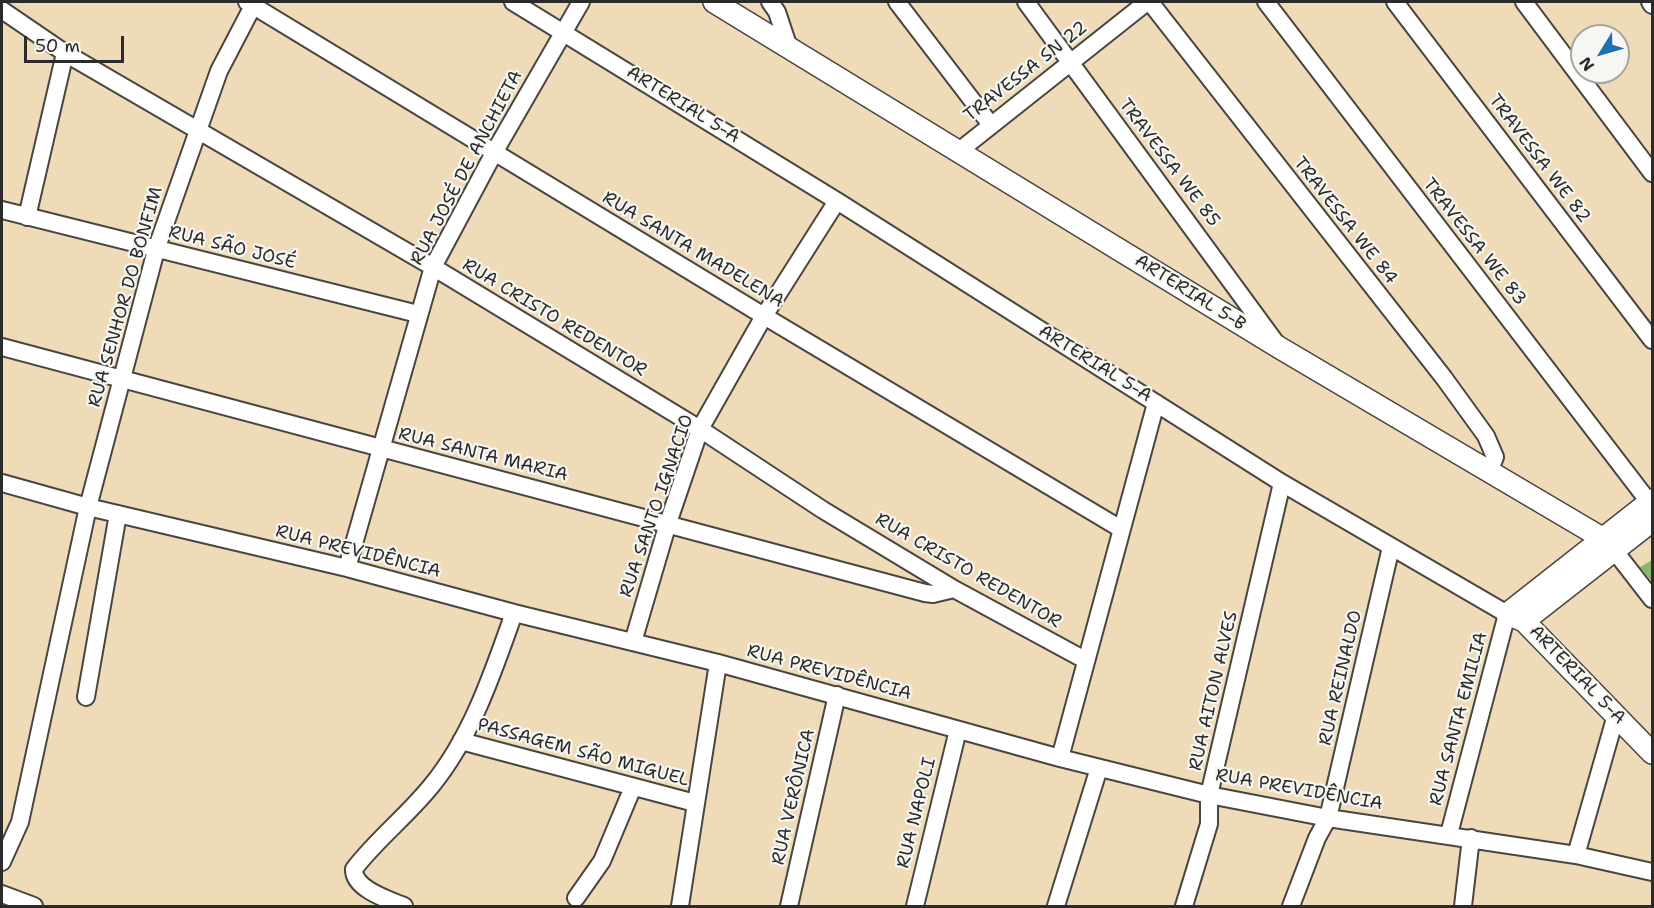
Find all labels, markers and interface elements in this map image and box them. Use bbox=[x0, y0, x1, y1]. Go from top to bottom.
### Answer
street label: TRAVESSA SN 22 bbox=[960, 17, 1092, 127]
scale bar bbox=[27, 24, 128, 62]
north arrow bbox=[1570, 24, 1630, 84]
text: 50 m bbox=[35, 34, 80, 58]
text: N bbox=[1575, 53, 1599, 75]
street label: ARTERIAL 5-A bbox=[622, 62, 744, 148]
street label: RUA JOSÉ DE ANCHIETA bbox=[406, 67, 528, 269]
street label: TRAVESSA WE 82 bbox=[1484, 90, 1594, 228]
street label: TRAVESSA WE 85 bbox=[1114, 95, 1224, 231]
street label: TRAVESSA WE 84 bbox=[1289, 153, 1401, 289]
street label: TRAVESSA WE 83 bbox=[1418, 174, 1530, 310]
street label: RUA SENHOR DO BONFIM bbox=[84, 184, 168, 410]
street label: RUA SANTA MADELENA bbox=[598, 187, 788, 313]
street label: RUA SÃO JOSÉ bbox=[166, 222, 298, 274]
street label: ARTERIAL 5-B bbox=[1130, 250, 1250, 336]
street label: RUA CRISTO REDENTOR bbox=[458, 254, 650, 382]
street label: ARTERIAL 5-A bbox=[1034, 321, 1156, 407]
street label: RUA SANTO IGNACIO bbox=[616, 412, 698, 600]
street label: RUA SANTA MARIA bbox=[396, 424, 570, 486]
street label: RUA CRISTO REDENTOR bbox=[871, 509, 1065, 633]
street label: RUA PREVIDÊNCIA bbox=[273, 521, 443, 583]
street label: RUA REINALDO bbox=[1315, 608, 1367, 748]
street label: RUA AITON ALVES bbox=[1185, 609, 1243, 773]
street label: ARTERIAL 5-A bbox=[1524, 621, 1630, 729]
street label: RUA SANTA EMILIA bbox=[1425, 630, 1493, 808]
street label: RUA PREVIDÊNCIA bbox=[744, 641, 914, 705]
street label: PASSAGEM SÃO MIGUEL bbox=[475, 714, 691, 792]
street label: RUA VERÔNICA bbox=[768, 727, 820, 867]
street label: RUA NAPOLI bbox=[893, 755, 941, 871]
street label: RUA PREVIDÊNCIA bbox=[1214, 765, 1384, 815]

